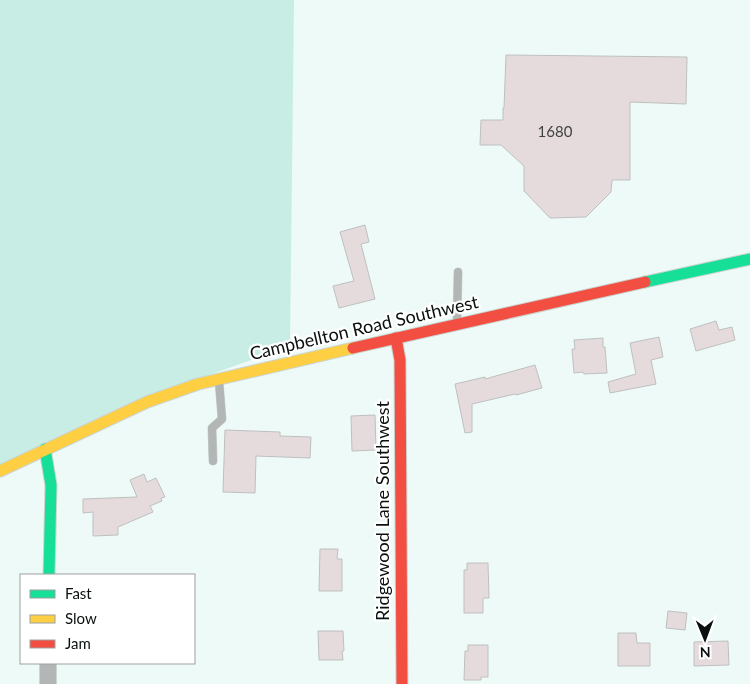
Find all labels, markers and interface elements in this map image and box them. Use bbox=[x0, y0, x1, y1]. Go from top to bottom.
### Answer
house number: 1680 bbox=[538, 122, 573, 140]
street label: Campbellton Road Southwest bbox=[247, 290, 481, 364]
street label: Ridgewood Lane Southwest bbox=[371, 401, 393, 621]
legend bbox=[20, 574, 195, 664]
text: Fast bbox=[65, 584, 92, 602]
text: Slow bbox=[65, 609, 97, 627]
north arrow bbox=[680, 614, 730, 664]
text: Jam bbox=[65, 634, 91, 652]
text: N bbox=[700, 644, 711, 661]

